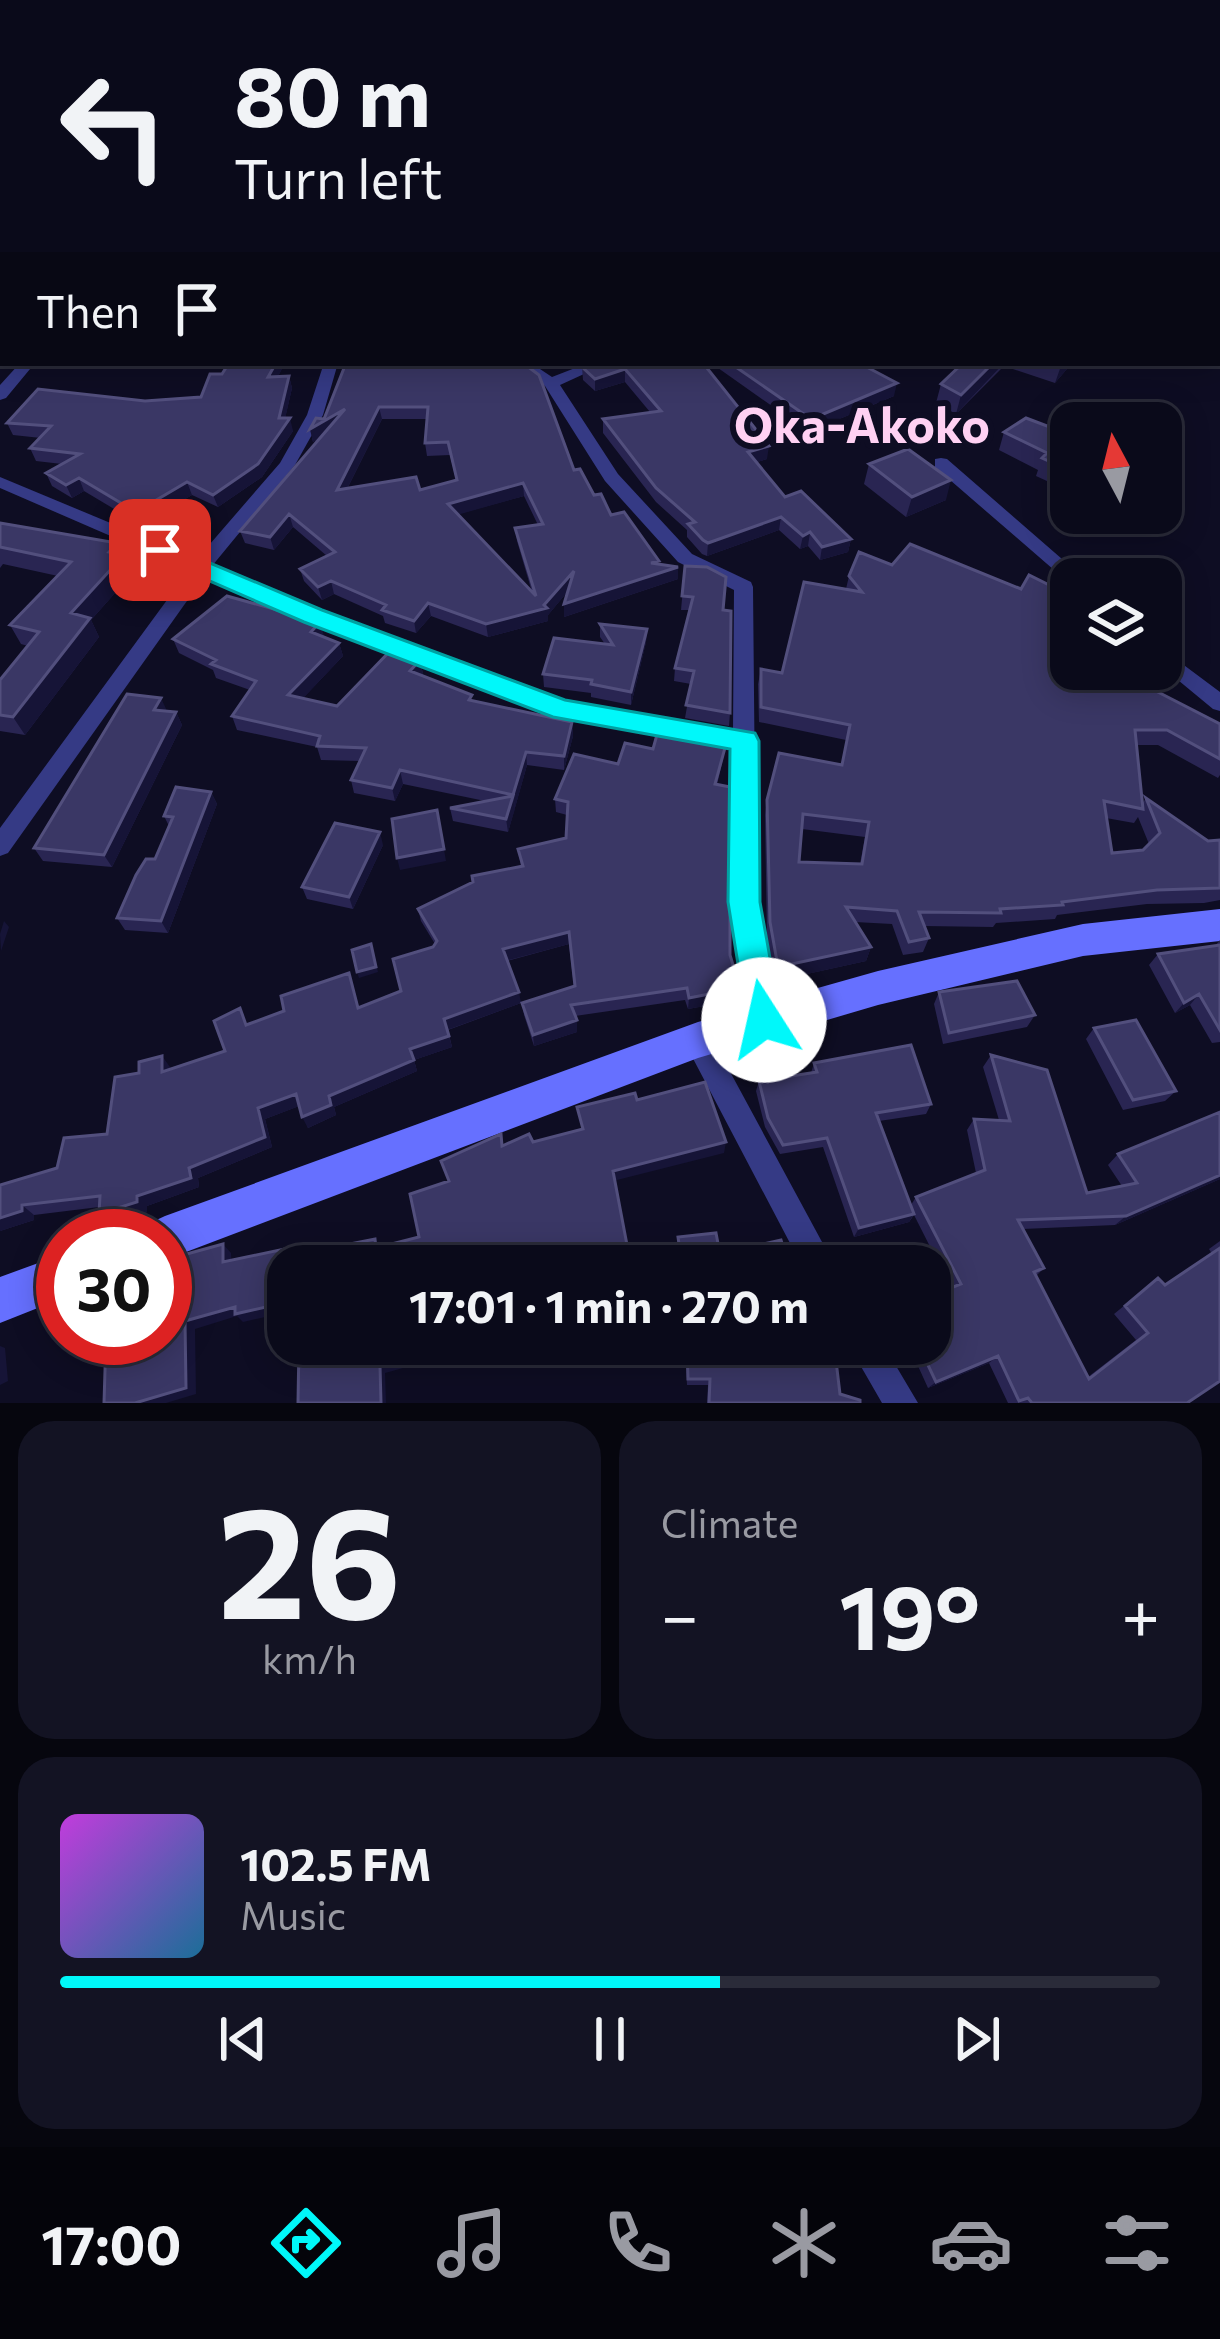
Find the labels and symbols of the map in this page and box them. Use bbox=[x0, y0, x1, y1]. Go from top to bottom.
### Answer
district label: Oka-Akoko bbox=[734, 394, 990, 453]
north arrow bbox=[1050, 402, 1182, 534]
pin bbox=[109, 499, 211, 601]
position arrow bbox=[701, 957, 827, 1083]
speed limit sign: 30 bbox=[36, 1209, 192, 1365]

